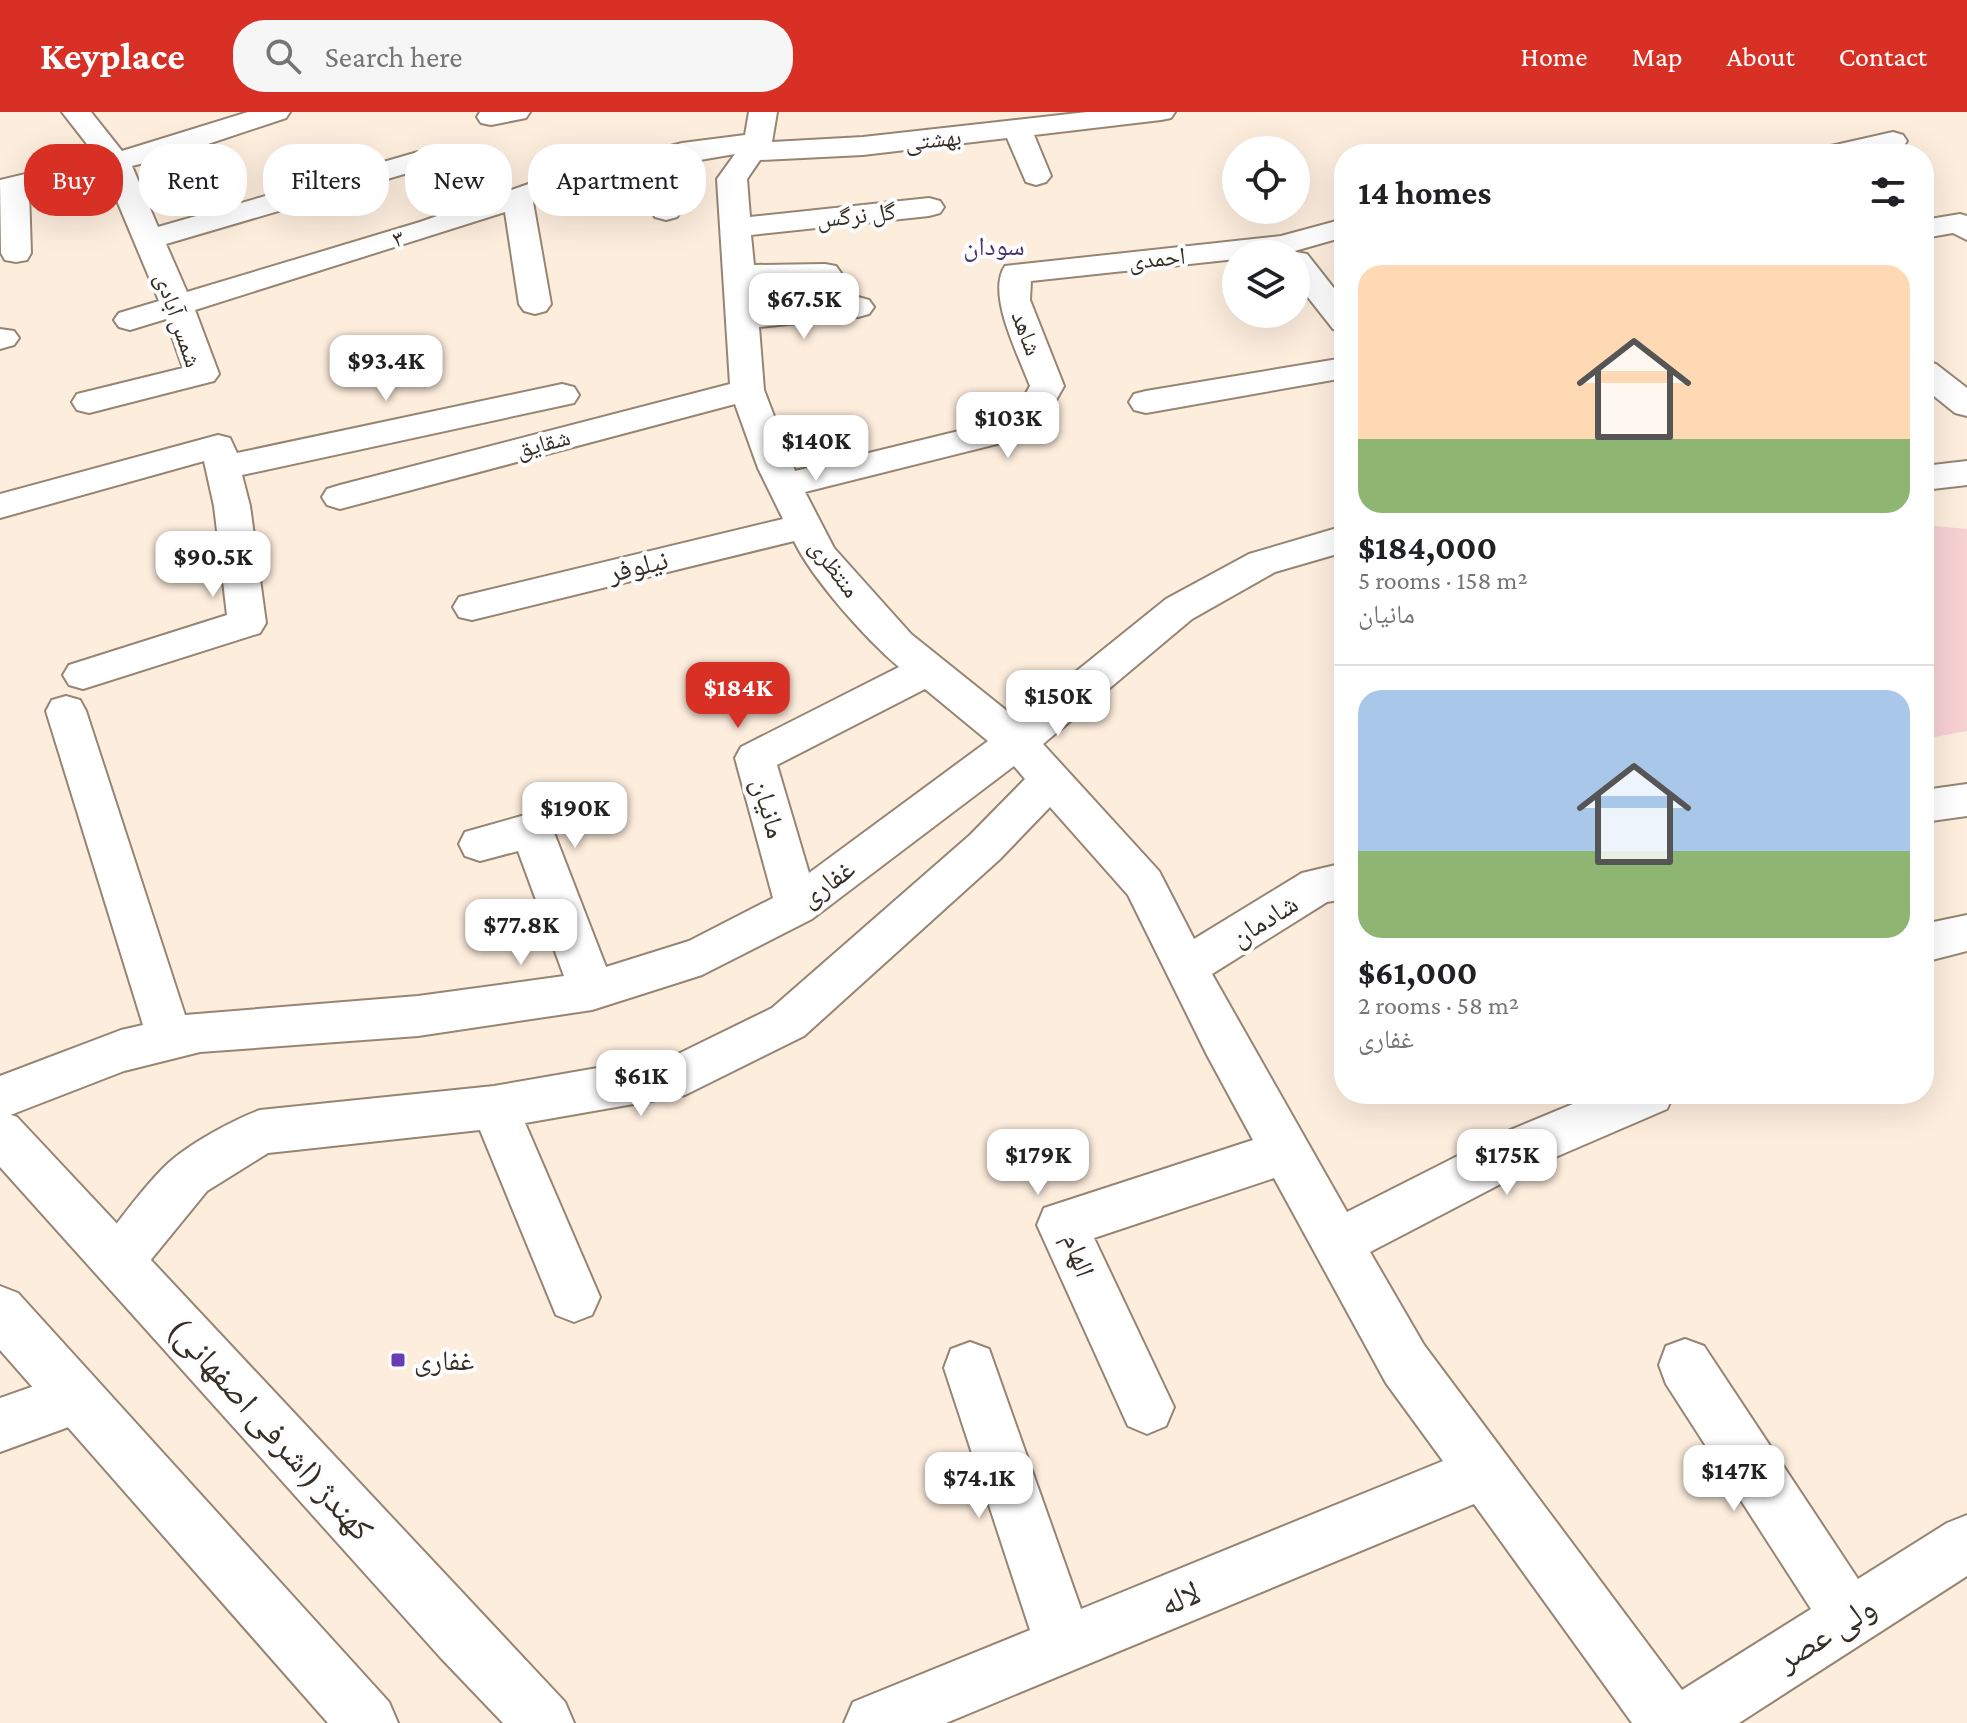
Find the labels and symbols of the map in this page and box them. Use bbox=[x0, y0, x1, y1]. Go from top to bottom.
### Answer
street label: بهشتی bbox=[903, 123, 963, 156]
street label: گل نرگس bbox=[815, 197, 897, 234]
street label: ۳ bbox=[389, 224, 407, 252]
district label: سودان bbox=[963, 232, 1025, 262]
street label: احمدی bbox=[1127, 242, 1187, 275]
street label: شمس آبادی bbox=[149, 269, 208, 371]
pin: $67.5K bbox=[739, 273, 869, 341]
street label: شاهد bbox=[1006, 307, 1048, 359]
pin: $93.4K bbox=[321, 335, 451, 403]
pin: $103K bbox=[952, 392, 1064, 460]
pin: $140K bbox=[760, 415, 872, 483]
street label: شقایق bbox=[513, 423, 573, 464]
pin: $90.5K bbox=[148, 531, 278, 599]
street label: منتظری bbox=[803, 533, 866, 603]
street label: نیلوفر bbox=[604, 544, 671, 589]
pin: $184K bbox=[682, 662, 794, 730]
pin: $150K bbox=[1002, 670, 1114, 738]
street label: مانیان bbox=[745, 774, 792, 842]
pin: $190K bbox=[519, 782, 631, 850]
street label: غفاری bbox=[794, 853, 861, 914]
street label: شادمان bbox=[1225, 887, 1304, 953]
pin: $77.8K bbox=[456, 899, 586, 967]
pin: $61K bbox=[594, 1050, 688, 1118]
pin: $179K bbox=[982, 1129, 1094, 1197]
pin: $175K bbox=[1451, 1129, 1563, 1197]
street label: الهام bbox=[1054, 1229, 1101, 1282]
street label: کهندژ (اشرفی اصفهانی) bbox=[160, 1310, 381, 1549]
place label: غفاری bbox=[414, 1345, 474, 1377]
marker: غفاری bbox=[389, 1351, 407, 1369]
pin: $147K bbox=[1678, 1445, 1790, 1513]
pin: $74.1K bbox=[914, 1452, 1044, 1520]
street label: لاله bbox=[1154, 1573, 1206, 1623]
street label: ولی عصر bbox=[1769, 1588, 1884, 1680]

